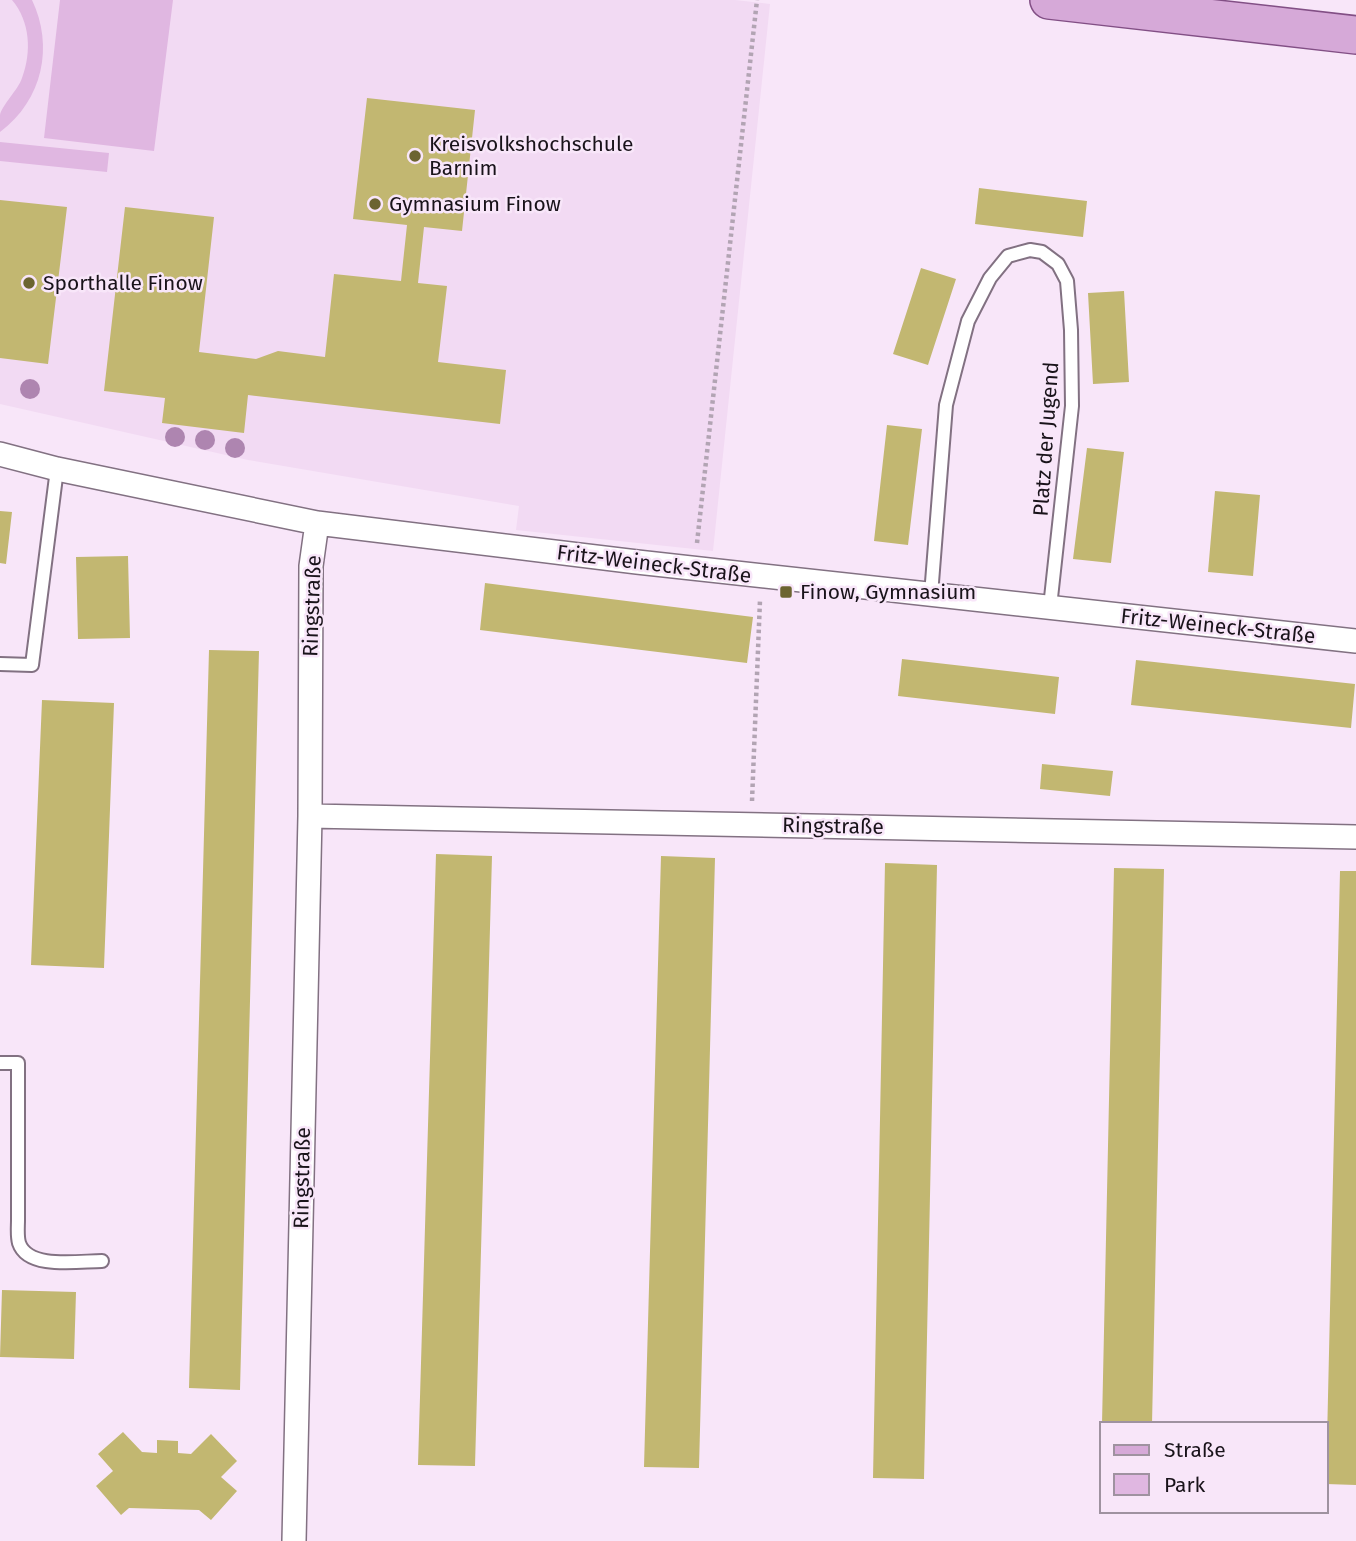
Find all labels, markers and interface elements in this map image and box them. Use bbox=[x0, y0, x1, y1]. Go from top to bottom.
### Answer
place label: Kreisvolkshochschule Barnim bbox=[429, 131, 634, 181]
marker: Kreisvolkshochschule Barnim bbox=[407, 148, 423, 164]
place label: Gymnasium Finow bbox=[389, 191, 561, 217]
marker: Gymnasium Finow bbox=[367, 196, 383, 212]
place label: Sporthalle Finow bbox=[43, 270, 203, 296]
marker: Sporthalle Finow bbox=[21, 275, 37, 291]
street label: Platz der Jugend bbox=[1028, 361, 1064, 517]
street label: Fritz-Weineck-Straße bbox=[555, 539, 753, 589]
street label: Ringstraße bbox=[297, 555, 327, 657]
place label: Finow, Gymnasium bbox=[800, 579, 976, 605]
marker: Finow, Gymnasium bbox=[778, 584, 794, 600]
street label: Fritz-Weineck-Straße bbox=[1119, 603, 1317, 649]
street label: Ringstraße bbox=[782, 812, 884, 840]
street label: Ringstraße bbox=[288, 1127, 316, 1229]
legend bbox=[1100, 1422, 1328, 1513]
text: Straße bbox=[1164, 1437, 1226, 1463]
text: Park bbox=[1164, 1472, 1206, 1498]

